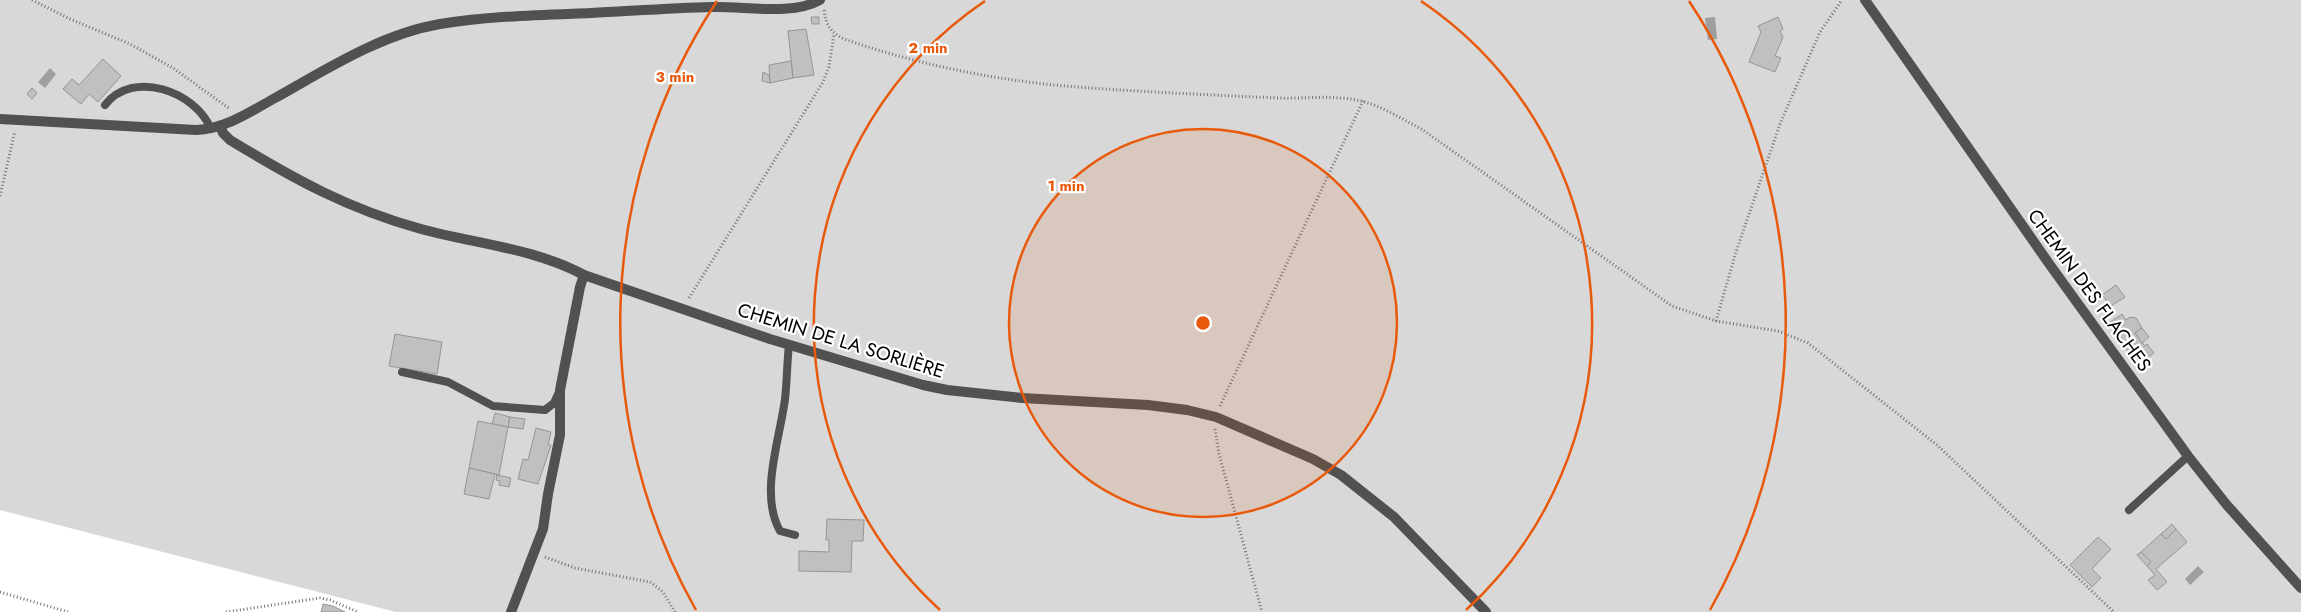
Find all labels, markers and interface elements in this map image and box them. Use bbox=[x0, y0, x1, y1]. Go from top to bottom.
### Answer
text: 2 min bbox=[908, 37, 948, 59]
text: 3 min bbox=[656, 66, 694, 88]
text: 1 min bbox=[1047, 175, 1085, 197]
street label: CHEMIN DES FLACHES bbox=[2021, 203, 2158, 377]
street label: CHEMIN DE LA SORLIÈRE bbox=[734, 296, 947, 385]
centre of rings bbox=[1194, 314, 1212, 332]

